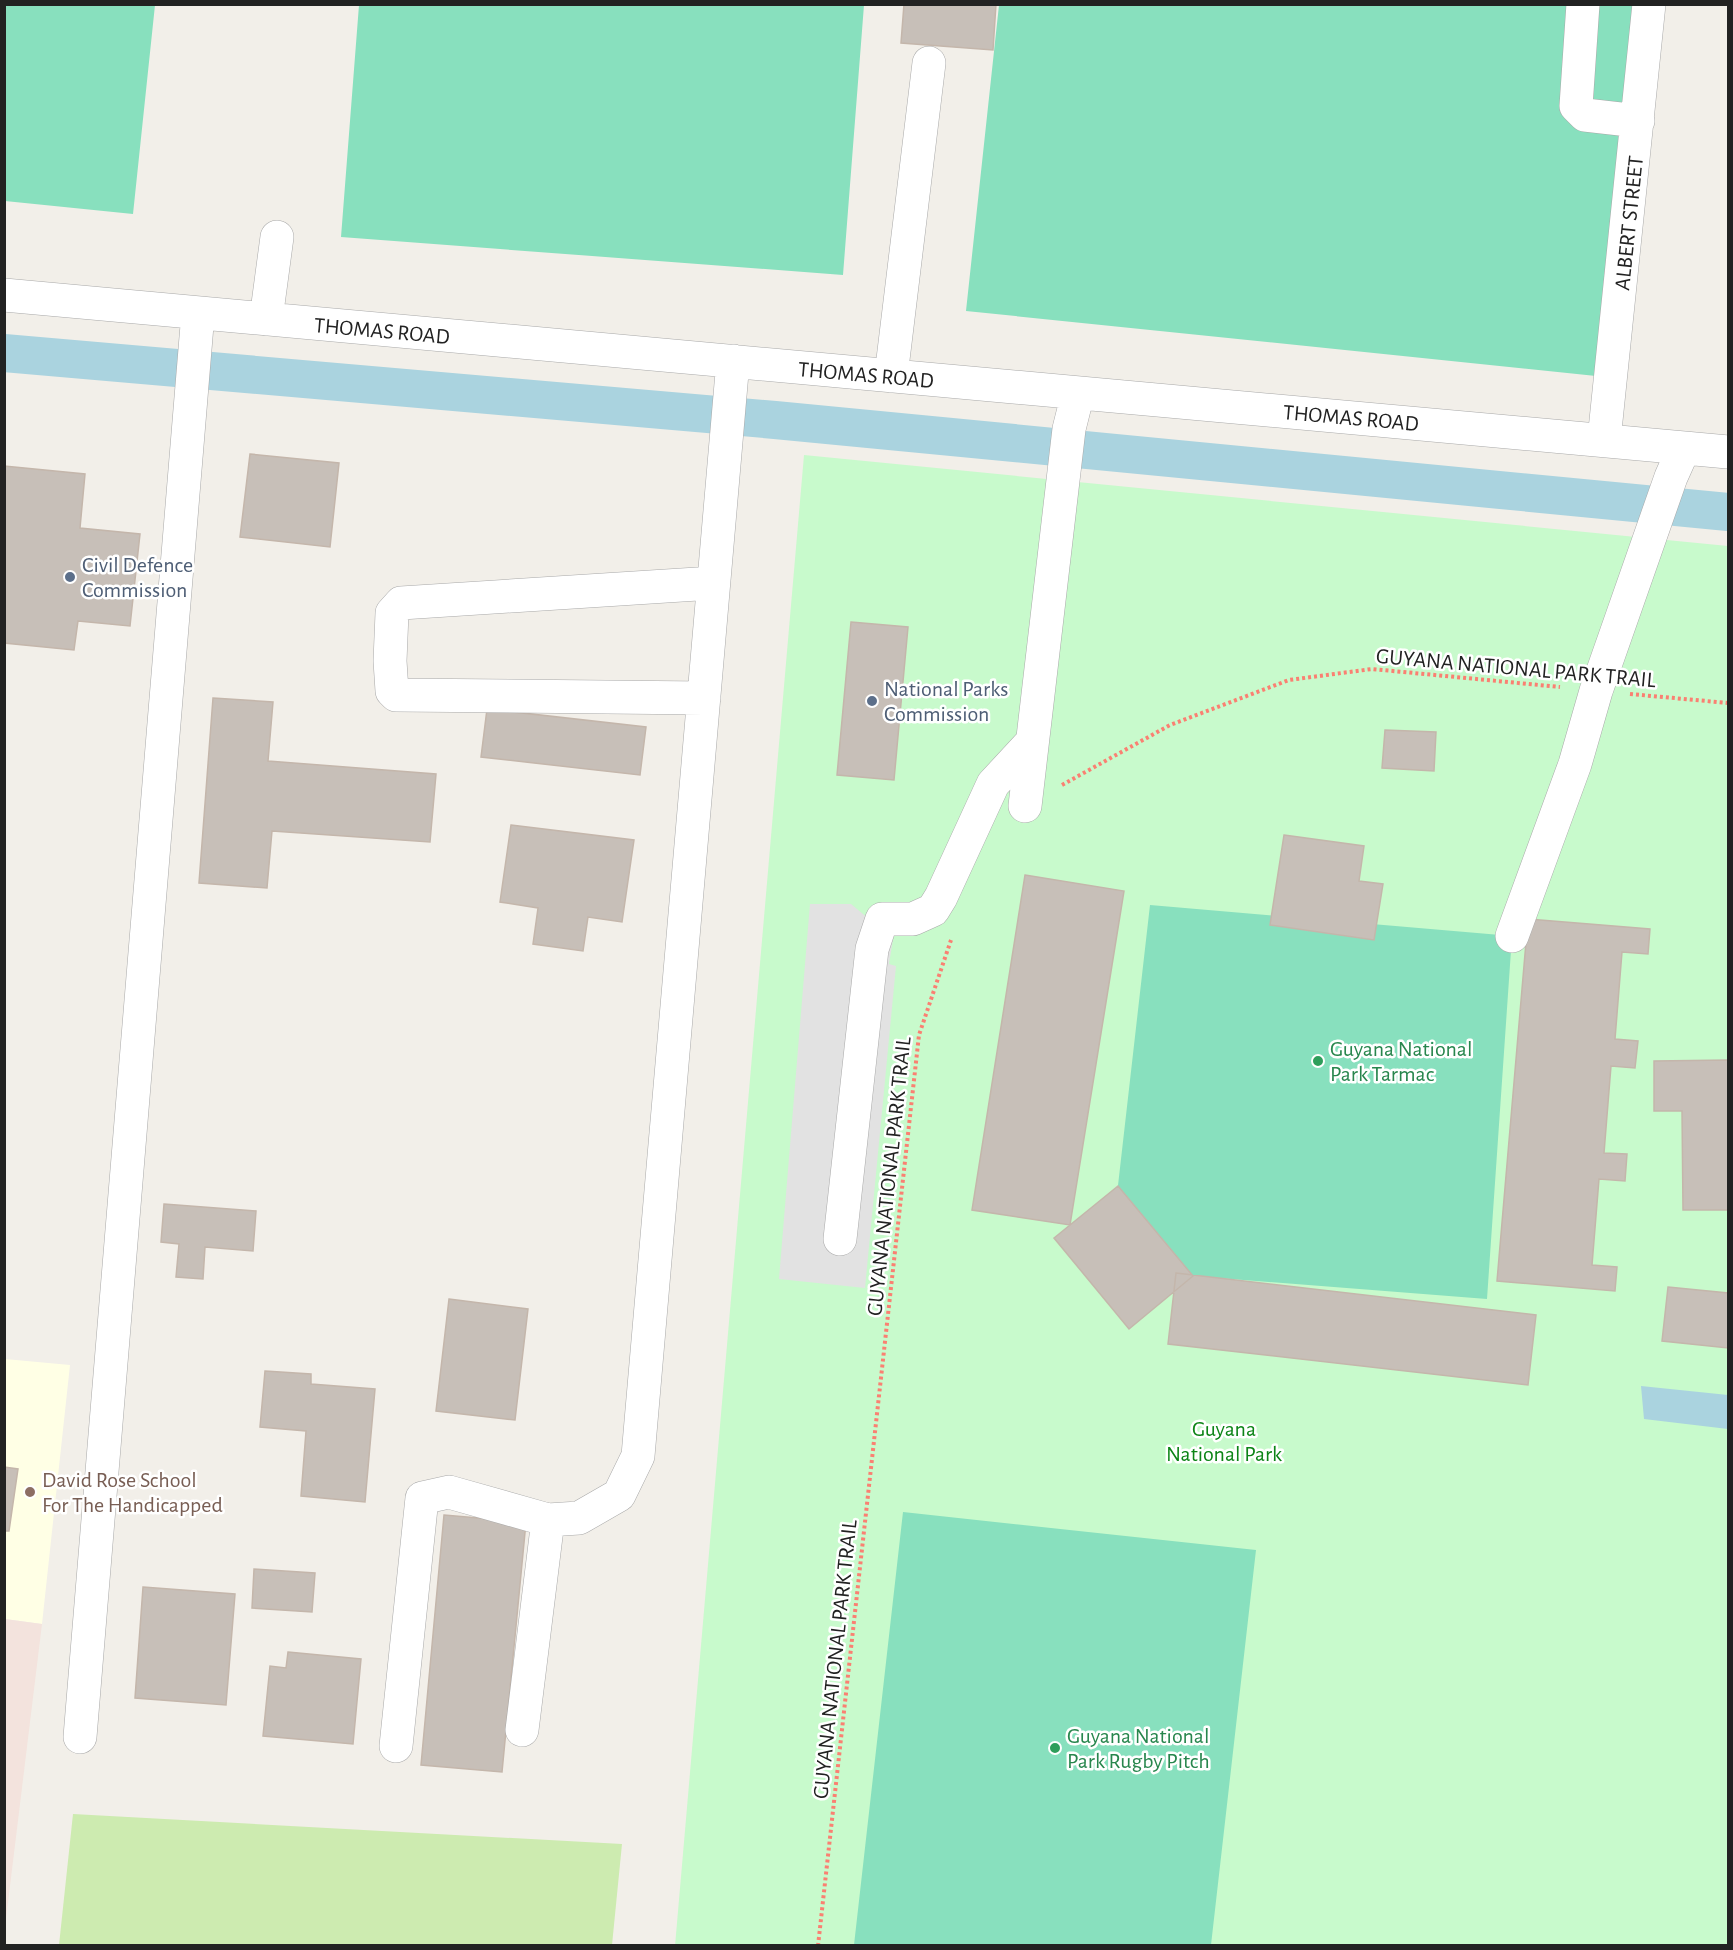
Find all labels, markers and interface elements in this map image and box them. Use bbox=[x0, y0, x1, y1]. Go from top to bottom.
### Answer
street label: ALBERT STREET bbox=[1611, 155, 1647, 291]
street label: THOMAS ROAD bbox=[313, 314, 451, 348]
street label: THOMAS ROAD bbox=[797, 358, 935, 392]
street label: THOMAS ROAD bbox=[1282, 401, 1420, 435]
place label: Civil Defence Commission bbox=[82, 554, 193, 601]
marker: Civil Defence Commission bbox=[63, 570, 77, 584]
street label: GUYANA NATIONAL PARK TRAIL bbox=[1375, 645, 1657, 691]
place label: National Parks Commission bbox=[884, 678, 1008, 725]
marker: National Parks Commission bbox=[865, 694, 879, 708]
street label: GUYANA NATIONAL PARK TRAIL bbox=[863, 1035, 915, 1317]
place label: Guyana National Park Tarmac bbox=[1330, 1038, 1472, 1085]
marker: Guyana National Park Tarmac bbox=[1311, 1054, 1325, 1068]
park label: Guyana National Park bbox=[1166, 1418, 1282, 1465]
place label: David Rose School For The Handicapped bbox=[42, 1469, 223, 1516]
marker: David Rose School For The Handicapped bbox=[23, 1485, 37, 1499]
street label: GUYANA NATIONAL PARK TRAIL bbox=[809, 1518, 861, 1800]
place label: Guyana National Park Rugby Pitch bbox=[1067, 1725, 1210, 1772]
marker: Guyana National Park Rugby Pitch bbox=[1048, 1741, 1062, 1755]

